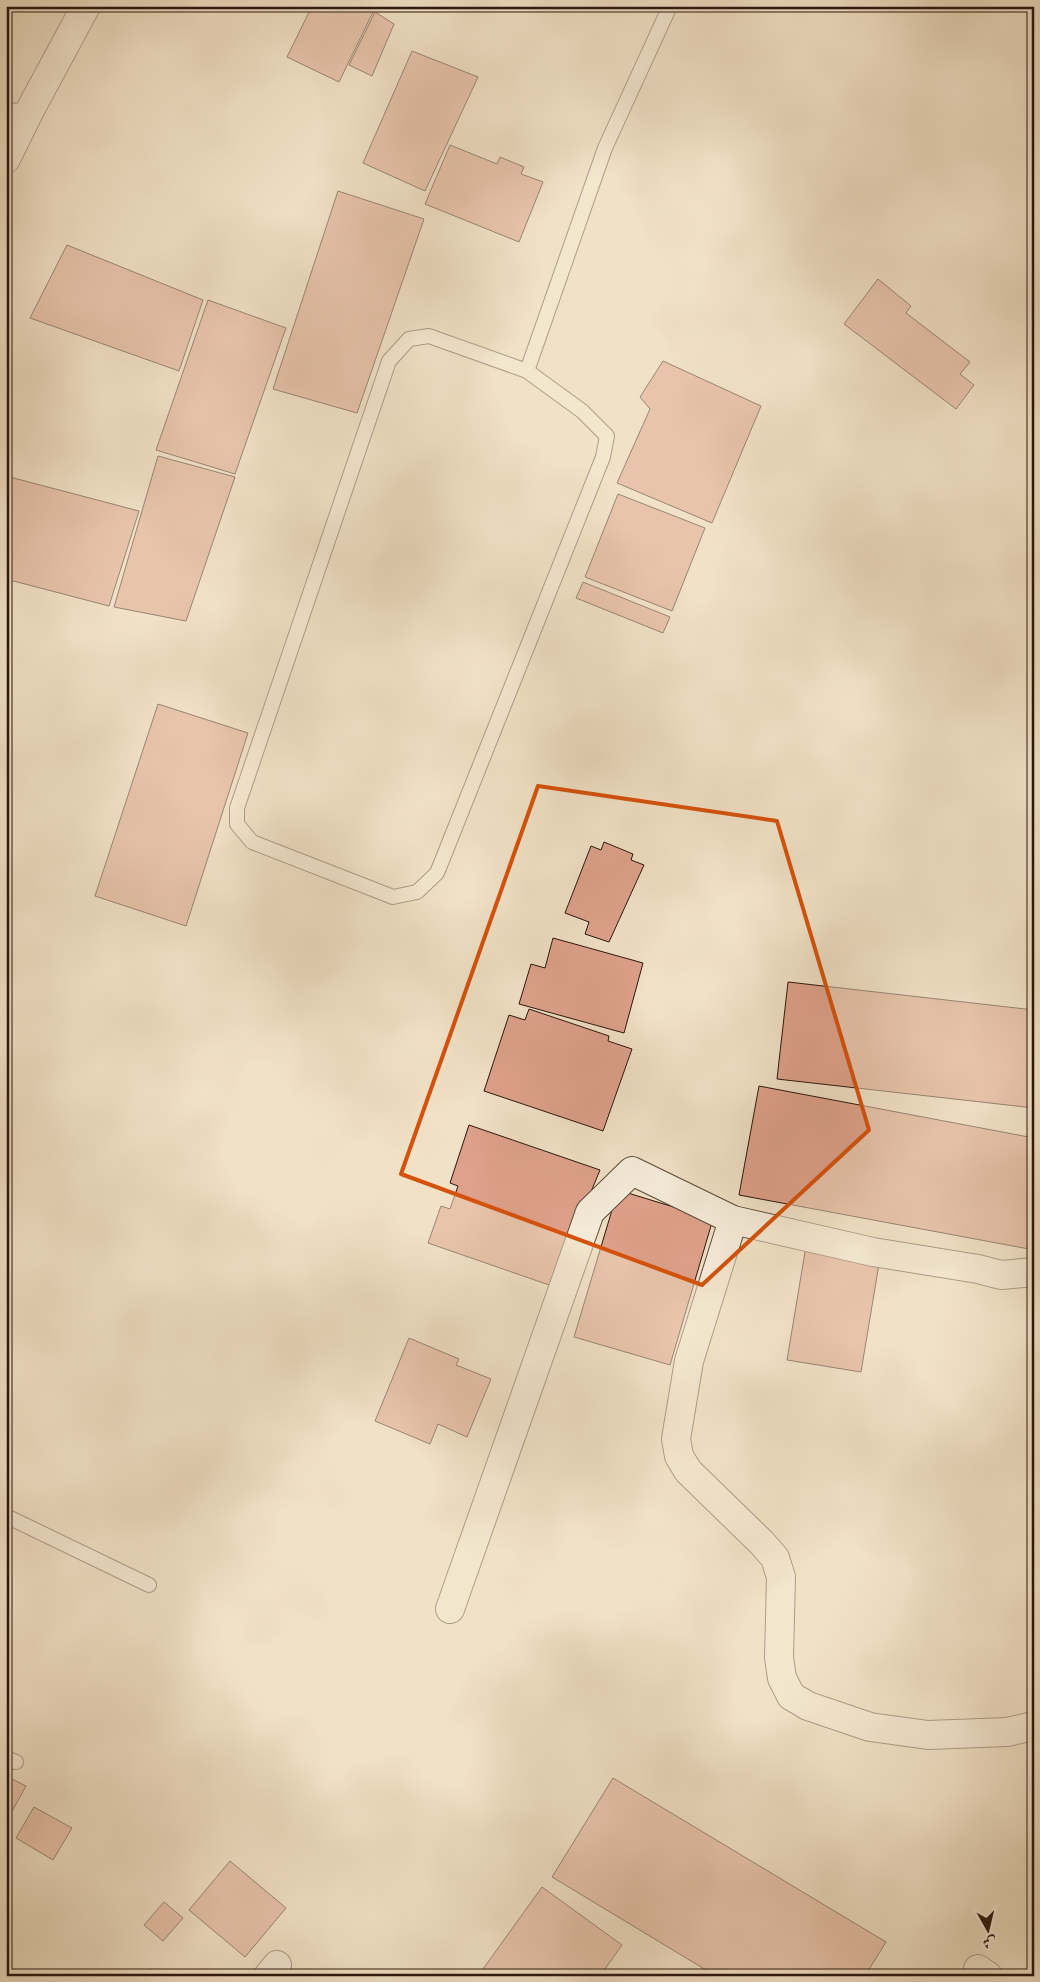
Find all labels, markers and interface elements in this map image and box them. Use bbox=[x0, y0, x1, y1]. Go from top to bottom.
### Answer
north arrow bbox=[962, 1904, 1012, 1954]
text: ش bbox=[981, 1932, 998, 1953]

